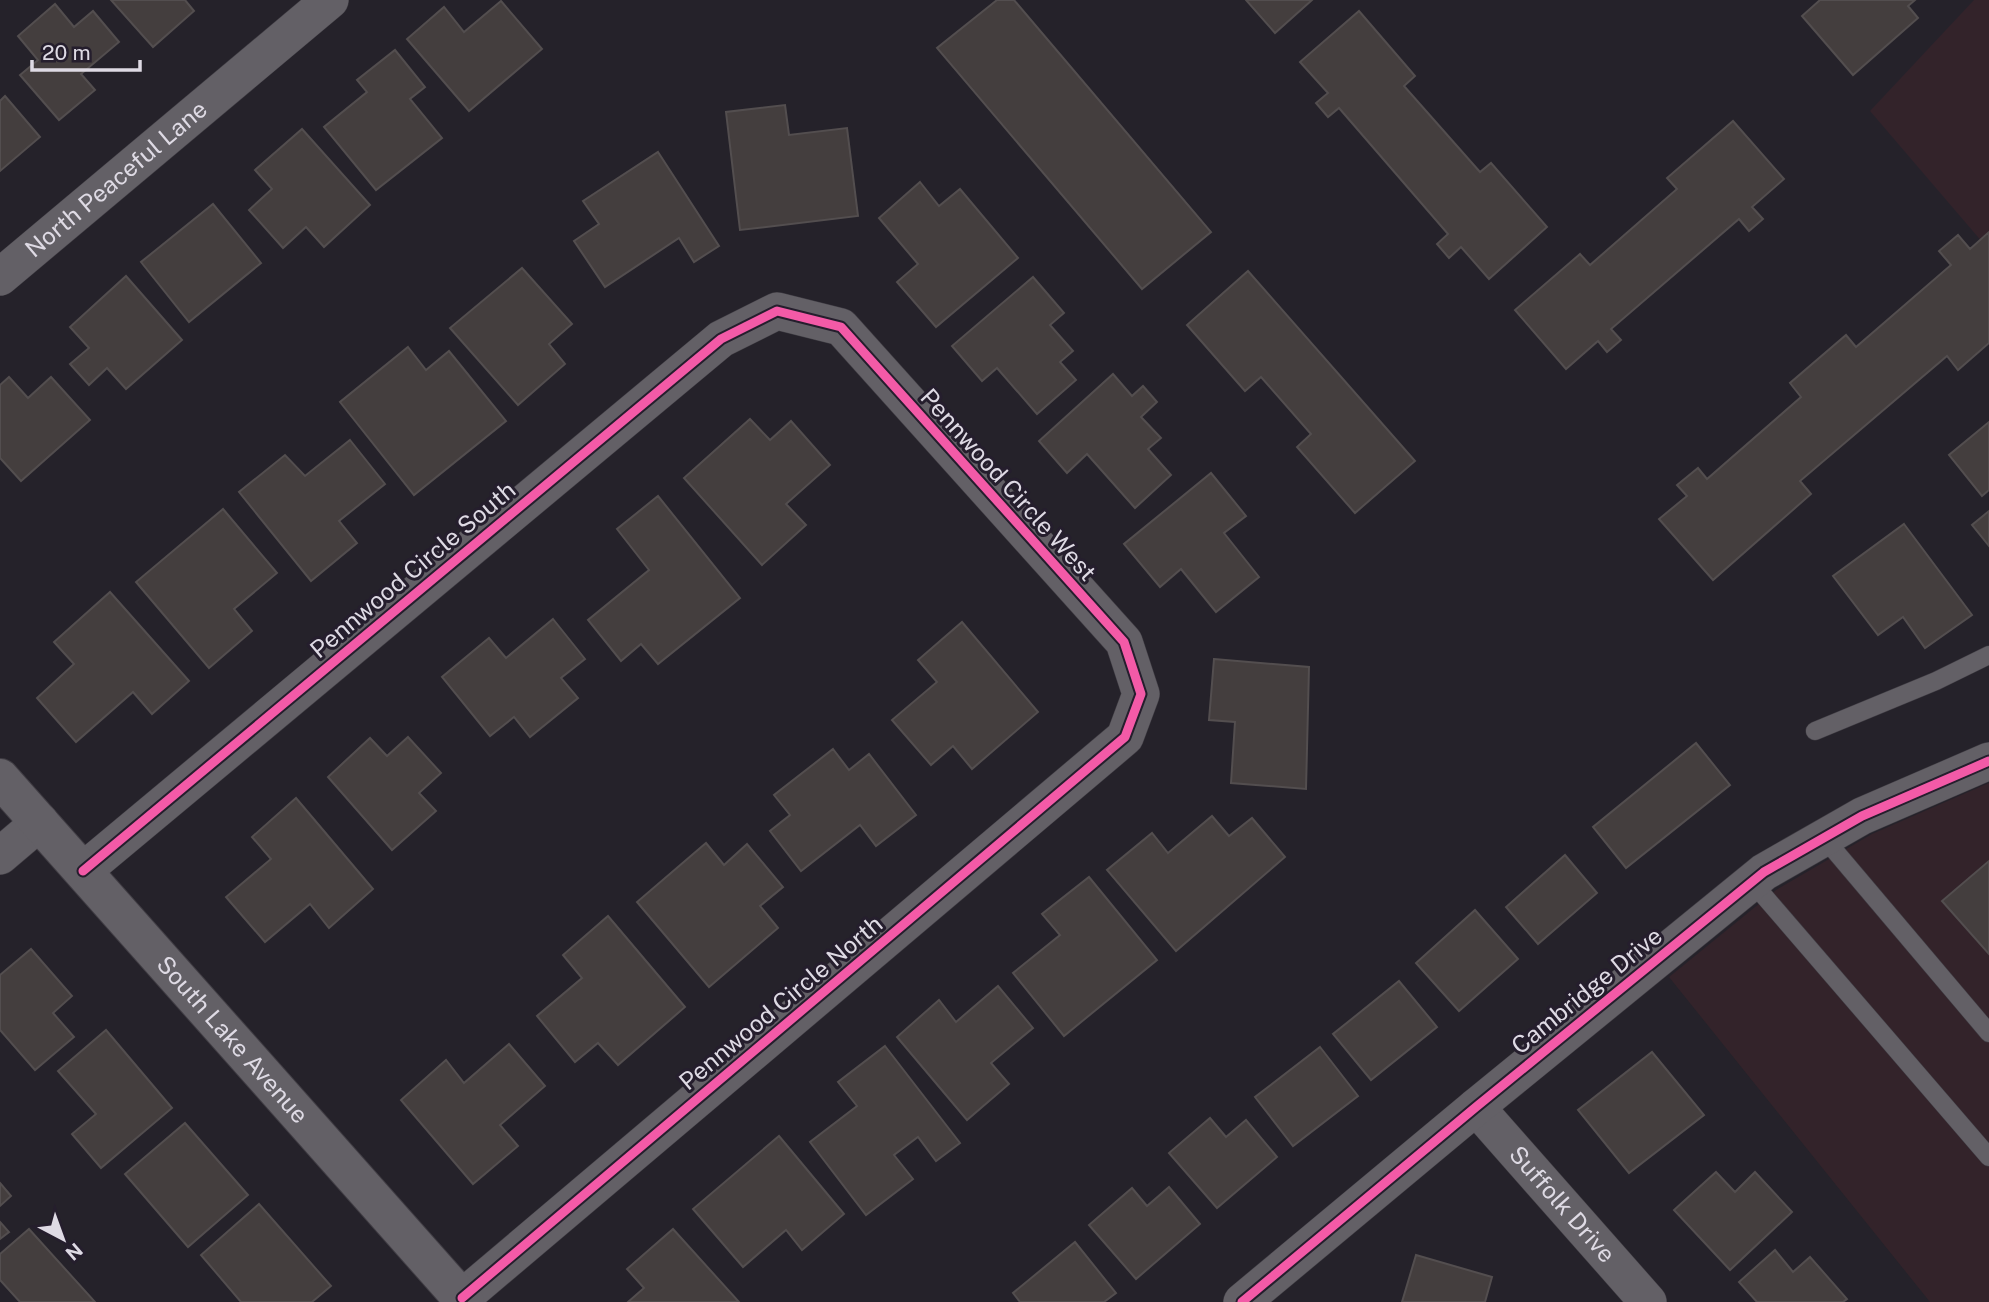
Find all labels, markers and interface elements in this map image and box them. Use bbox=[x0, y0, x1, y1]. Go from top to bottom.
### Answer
scale bar bbox=[32, 28, 140, 72]
text: 20 m bbox=[42, 40, 91, 65]
street label: North Peaceful Lane bbox=[19, 94, 212, 263]
street label: Pennwood Circle West bbox=[915, 383, 1102, 586]
street label: Pennwood Circle South bbox=[304, 475, 521, 663]
street label: Pennwood Circle North bbox=[673, 909, 887, 1095]
street label: Cambridge Drive bbox=[1505, 921, 1667, 1059]
street label: South Lake Avenue bbox=[152, 950, 315, 1128]
street label: Suffolk Drive bbox=[1504, 1140, 1621, 1268]
north arrow bbox=[28, 1204, 98, 1274]
text: N bbox=[61, 1239, 87, 1265]

